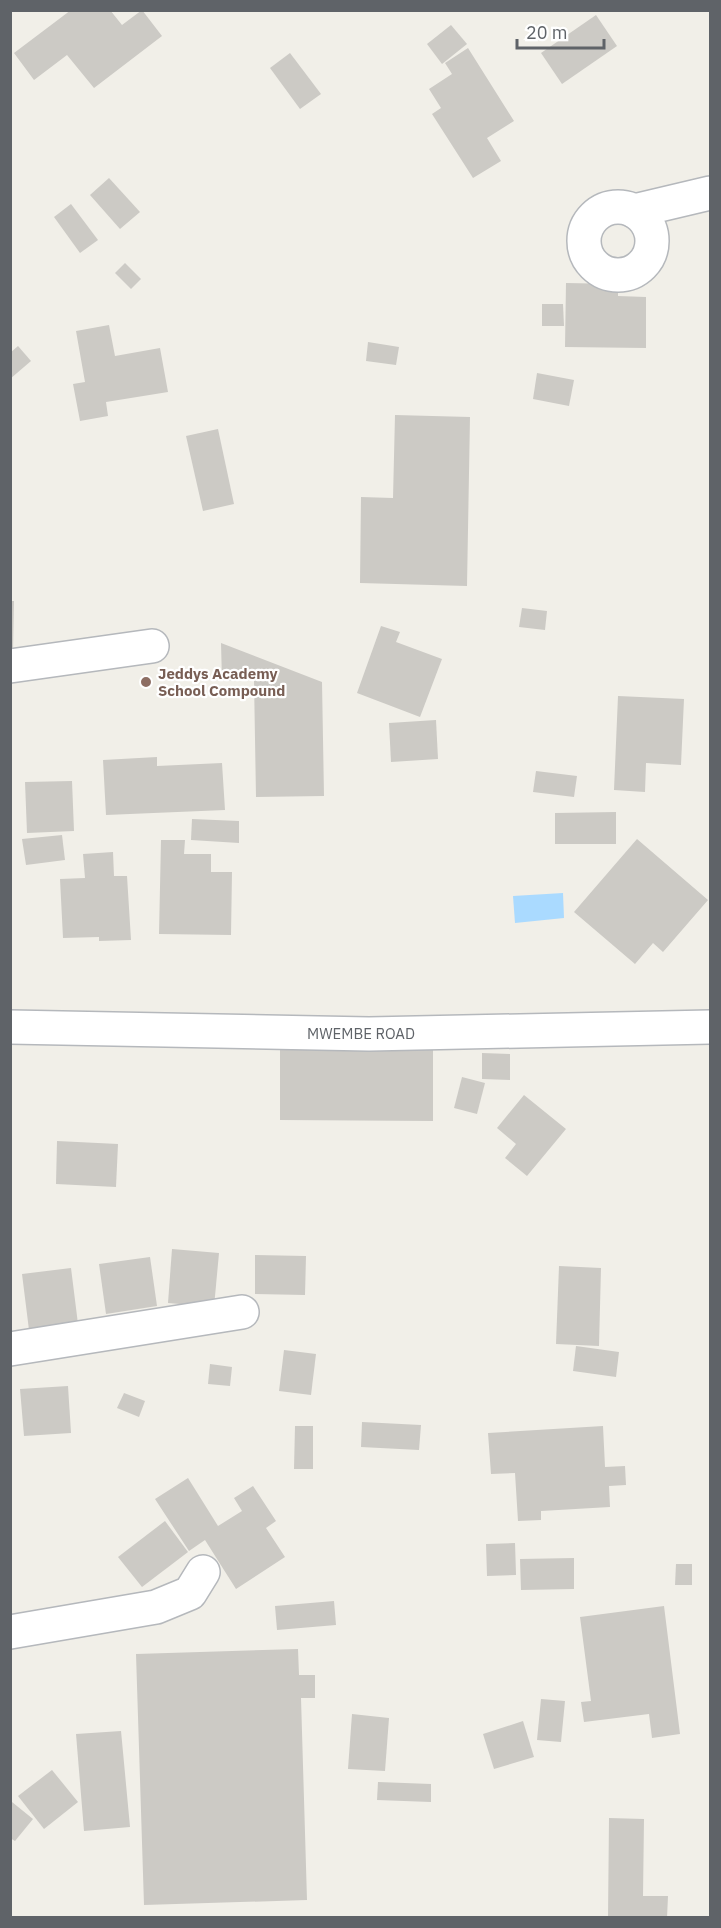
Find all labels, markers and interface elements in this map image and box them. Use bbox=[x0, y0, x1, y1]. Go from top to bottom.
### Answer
scale bar bbox=[517, 12, 604, 50]
text: 20 m bbox=[526, 21, 568, 44]
place label: Jeddys Academy School Compound bbox=[158, 664, 285, 700]
marker: Jeddys Academy School Compound bbox=[139, 675, 153, 689]
street label: MWEMBE ROAD bbox=[307, 1024, 415, 1043]

